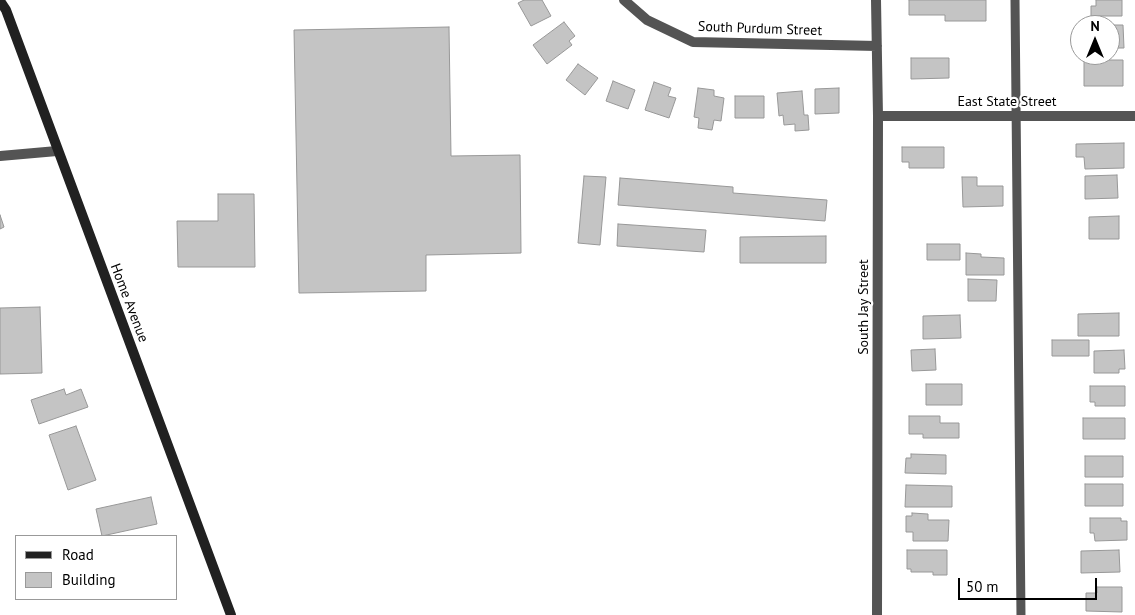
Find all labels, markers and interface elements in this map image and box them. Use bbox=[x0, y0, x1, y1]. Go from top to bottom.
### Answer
north arrow bbox=[1070, 15, 1120, 65]
text: N bbox=[1090, 17, 1100, 35]
street label: South Purdum Street bbox=[698, 18, 822, 40]
street label: East State Street bbox=[957, 94, 1057, 110]
street label: South Jay Street bbox=[856, 259, 872, 355]
street label: Home Avenue bbox=[106, 261, 152, 345]
legend bbox=[15, 535, 178, 600]
text: Road bbox=[62, 545, 94, 564]
scale bar bbox=[960, 568, 1099, 600]
text: Building bbox=[62, 570, 116, 589]
text: 50 m bbox=[966, 577, 999, 596]

